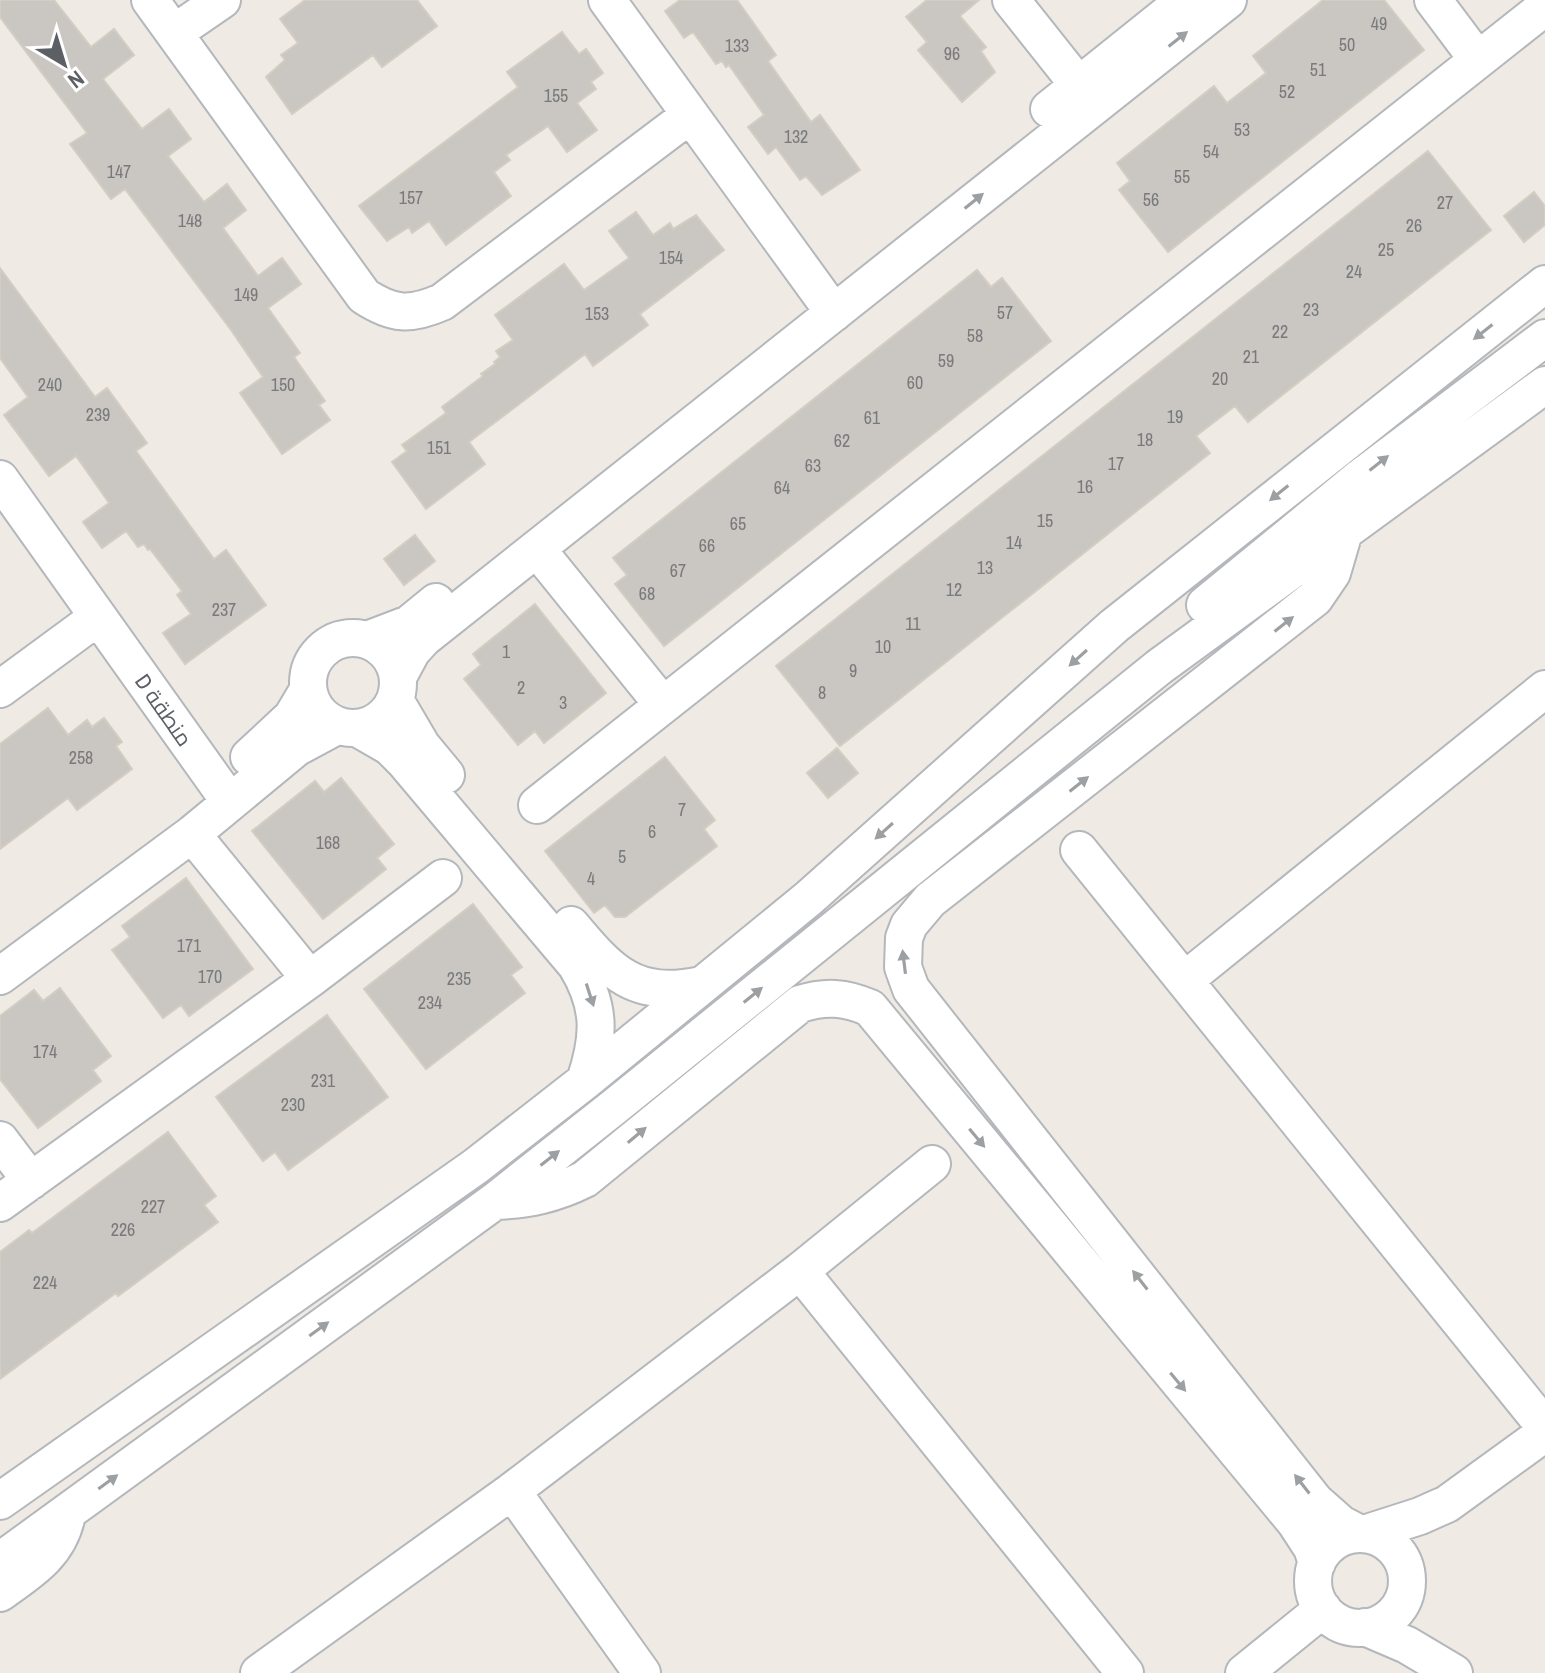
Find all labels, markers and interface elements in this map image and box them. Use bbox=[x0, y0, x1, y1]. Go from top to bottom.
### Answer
house number: 49 bbox=[1371, 11, 1387, 36]
north arrow bbox=[24, 24, 104, 104]
one-way arrow bbox=[1168, 32, 1188, 48]
house number: 50 bbox=[1339, 32, 1355, 57]
house number: 133 bbox=[725, 33, 749, 58]
house number: 96 bbox=[944, 41, 960, 66]
house number: 51 bbox=[1310, 57, 1327, 82]
text: N bbox=[62, 64, 91, 96]
house number: 52 bbox=[1279, 79, 1295, 104]
house number: 155 bbox=[544, 83, 568, 108]
house number: 53 bbox=[1234, 117, 1250, 142]
house number: 132 bbox=[784, 124, 808, 149]
house number: 54 bbox=[1203, 139, 1219, 164]
house number: 147 bbox=[107, 159, 131, 184]
house number: 55 bbox=[1174, 164, 1190, 189]
house number: 157 bbox=[399, 185, 423, 210]
house number: 56 bbox=[1143, 187, 1159, 212]
house number: 27 bbox=[1437, 190, 1453, 215]
one-way arrow bbox=[964, 194, 984, 210]
house number: 148 bbox=[178, 208, 202, 233]
house number: 26 bbox=[1406, 213, 1422, 238]
house number: 25 bbox=[1378, 237, 1394, 262]
house number: 154 bbox=[659, 245, 683, 270]
house number: 24 bbox=[1346, 259, 1362, 284]
house number: 149 bbox=[234, 282, 258, 307]
house number: 23 bbox=[1303, 297, 1319, 322]
house number: 57 bbox=[997, 300, 1013, 325]
house number: 153 bbox=[585, 301, 609, 326]
house number: 22 bbox=[1272, 319, 1288, 344]
house number: 58 bbox=[967, 323, 983, 348]
one-way arrow bbox=[1473, 323, 1493, 339]
house number: 21 bbox=[1243, 344, 1260, 369]
house number: 59 bbox=[938, 348, 954, 373]
house number: 20 bbox=[1212, 366, 1228, 391]
house number: 60 bbox=[907, 370, 923, 395]
house number: 240 bbox=[38, 372, 62, 397]
house number: 150 bbox=[271, 372, 295, 397]
house number: 239 bbox=[86, 402, 110, 427]
house number: 19 bbox=[1167, 404, 1183, 429]
house number: 61 bbox=[864, 405, 881, 430]
house number: 18 bbox=[1137, 427, 1153, 452]
house number: 62 bbox=[834, 428, 850, 453]
house number: 151 bbox=[427, 435, 452, 460]
house number: 17 bbox=[1108, 451, 1124, 476]
house number: 63 bbox=[805, 453, 821, 478]
one-way arrow bbox=[1369, 456, 1389, 472]
house number: 16 bbox=[1077, 474, 1093, 499]
house number: 64 bbox=[774, 475, 790, 500]
one-way arrow bbox=[1270, 484, 1290, 501]
house number: 15 bbox=[1037, 508, 1053, 533]
house number: 65 bbox=[730, 511, 746, 536]
house number: 14 bbox=[1006, 530, 1022, 555]
house number: 66 bbox=[699, 533, 715, 558]
house number: 13 bbox=[977, 555, 993, 580]
house number: 67 bbox=[670, 558, 686, 583]
house number: 12 bbox=[946, 577, 962, 602]
house number: 68 bbox=[639, 581, 655, 606]
house number: 237 bbox=[212, 597, 236, 622]
house number: 11 bbox=[905, 611, 921, 636]
one-way arrow bbox=[1274, 617, 1294, 633]
house number: 10 bbox=[875, 634, 891, 659]
house number: 1 bbox=[502, 639, 511, 664]
one-way arrow bbox=[1069, 649, 1089, 666]
house number: 9 bbox=[849, 658, 857, 683]
street label: D منطقة bbox=[128, 668, 200, 752]
house number: 2 bbox=[517, 675, 525, 700]
house number: 8 bbox=[818, 680, 826, 705]
house number: 3 bbox=[559, 690, 567, 715]
house number: 258 bbox=[69, 745, 93, 770]
one-way arrow bbox=[1069, 776, 1089, 792]
house number: 7 bbox=[678, 797, 686, 822]
house number: 6 bbox=[648, 819, 656, 844]
one-way arrow bbox=[875, 821, 894, 839]
house number: 168 bbox=[316, 830, 340, 855]
house number: 5 bbox=[618, 844, 626, 869]
house number: 4 bbox=[587, 866, 595, 891]
house number: 171 bbox=[177, 933, 202, 958]
one-way arrow bbox=[897, 950, 910, 975]
house number: 170 bbox=[198, 964, 222, 989]
house number: 235 bbox=[447, 966, 471, 991]
one-way arrow bbox=[585, 983, 597, 1007]
one-way arrow bbox=[743, 987, 763, 1004]
house number: 234 bbox=[418, 990, 442, 1015]
house number: 174 bbox=[33, 1039, 57, 1064]
house number: 231 bbox=[311, 1068, 336, 1093]
house number: 230 bbox=[281, 1092, 305, 1117]
one-way arrow bbox=[627, 1127, 647, 1144]
one-way arrow bbox=[968, 1128, 985, 1148]
one-way arrow bbox=[540, 1150, 560, 1166]
house number: 227 bbox=[141, 1194, 165, 1219]
house number: 226 bbox=[111, 1217, 135, 1242]
house number: 224 bbox=[33, 1270, 57, 1295]
one-way arrow bbox=[1133, 1270, 1149, 1290]
one-way arrow bbox=[309, 1322, 329, 1338]
one-way arrow bbox=[1169, 1371, 1186, 1391]
one-way arrow bbox=[1294, 1474, 1310, 1494]
one-way arrow bbox=[98, 1475, 119, 1490]

